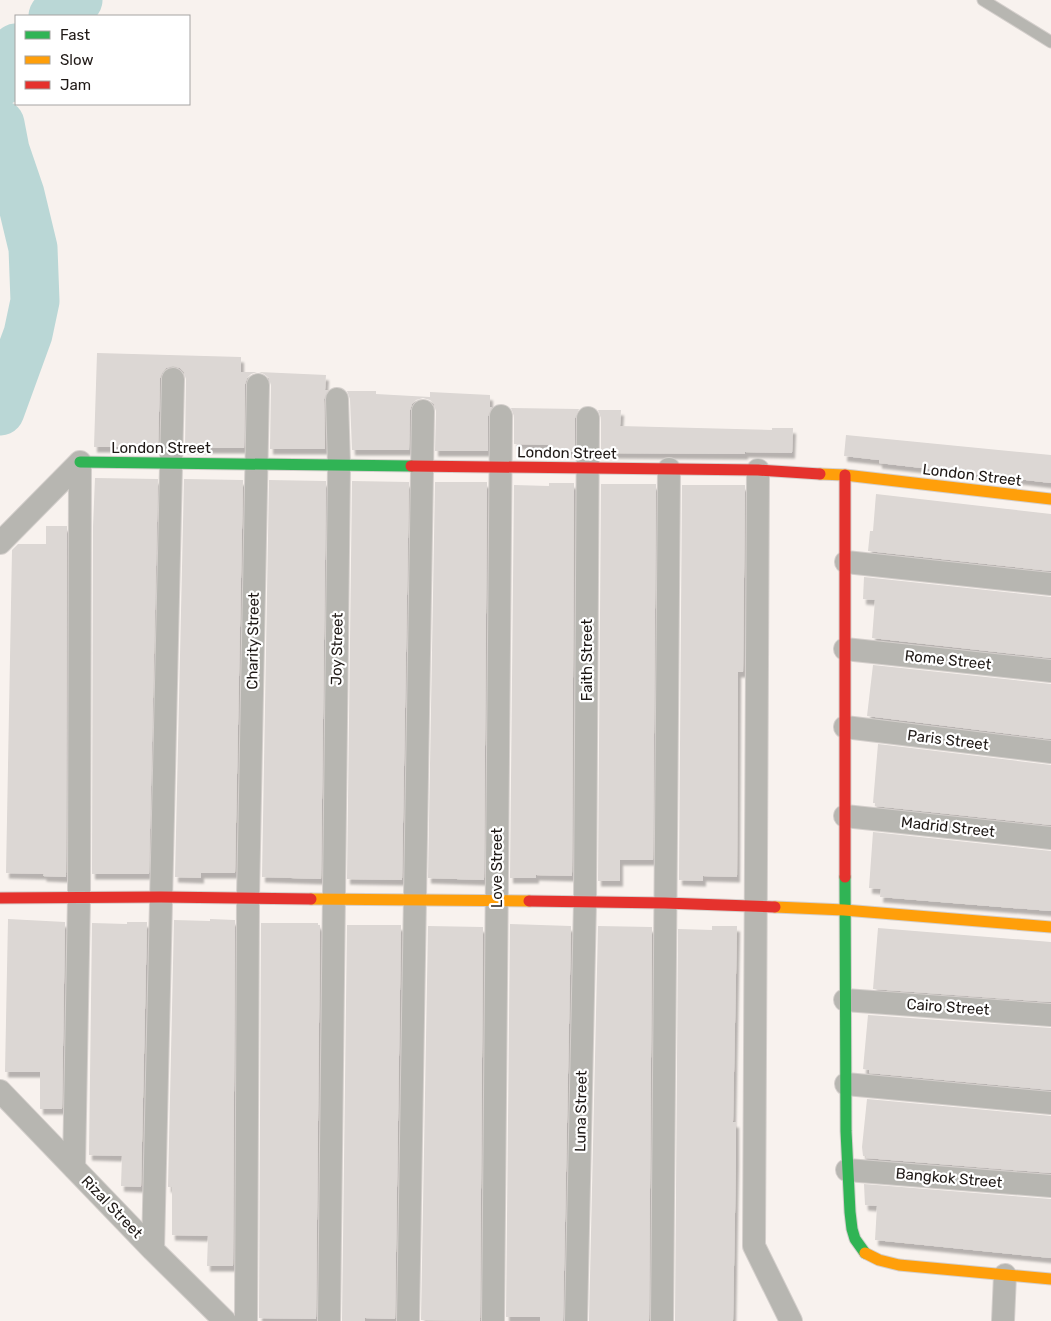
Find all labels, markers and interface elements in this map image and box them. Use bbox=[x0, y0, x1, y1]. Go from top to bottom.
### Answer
legend bbox=[15, 15, 190, 105]
text: Fast bbox=[60, 26, 90, 44]
text: Slow bbox=[60, 51, 93, 69]
text: Jam bbox=[60, 76, 91, 94]
street label: London Street bbox=[111, 439, 211, 457]
street label: London Street bbox=[517, 443, 617, 463]
street label: London Street bbox=[921, 460, 1023, 490]
street label: Charity Street bbox=[243, 592, 263, 690]
street label: Joy Street bbox=[327, 612, 347, 686]
street label: Faith Street bbox=[578, 619, 596, 701]
street label: Rome Street bbox=[904, 646, 992, 674]
street label: Paris Street bbox=[906, 726, 990, 754]
street label: Madrid Street bbox=[900, 813, 996, 841]
street label: Love Street bbox=[488, 828, 506, 908]
street label: Cairo Street bbox=[906, 995, 990, 1019]
street label: Luna Street bbox=[571, 1070, 591, 1152]
street label: Bangkok Street bbox=[895, 1164, 1003, 1192]
street label: Rizal Street bbox=[78, 1172, 146, 1242]

